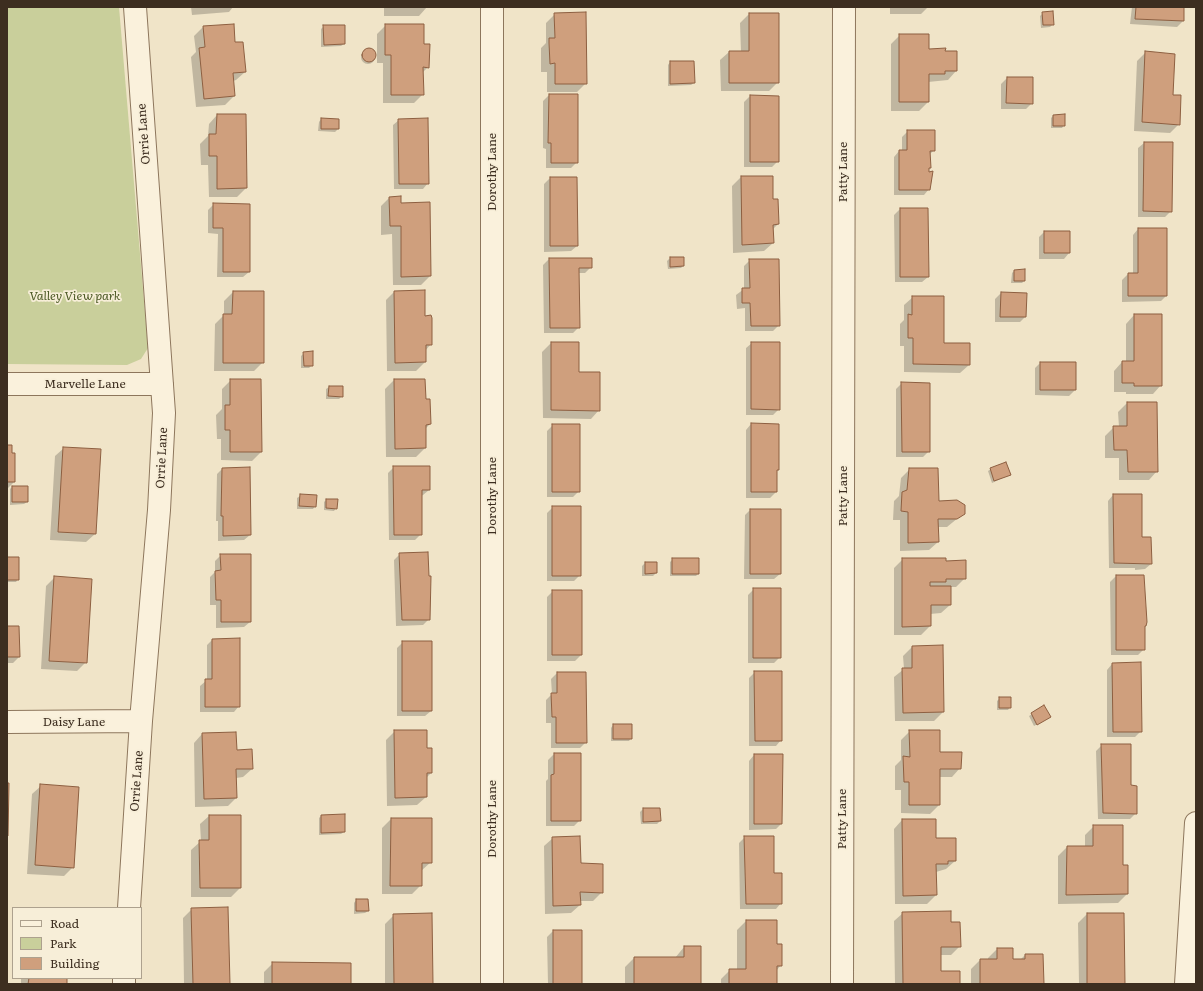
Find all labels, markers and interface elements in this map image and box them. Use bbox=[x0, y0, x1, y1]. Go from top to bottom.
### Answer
street label: Orrie Lane bbox=[135, 103, 153, 165]
street label: Dorothy Lane bbox=[485, 133, 499, 211]
street label: Patty Lane bbox=[836, 142, 850, 202]
park label: Valley View park bbox=[30, 289, 120, 303]
street label: Marvelle Lane bbox=[44, 377, 126, 391]
street label: Orrie Lane bbox=[153, 427, 171, 489]
street label: Dorothy Lane bbox=[485, 457, 499, 535]
street label: Patty Lane bbox=[836, 466, 850, 526]
street label: Daisy Lane bbox=[43, 715, 105, 729]
street label: Orrie Lane bbox=[128, 750, 146, 812]
street label: Dorothy Lane bbox=[485, 780, 499, 858]
street label: Patty Lane bbox=[835, 789, 849, 849]
legend bbox=[12, 907, 142, 979]
text: Road bbox=[50, 914, 79, 932]
text: Park bbox=[50, 934, 76, 952]
text: Building bbox=[50, 954, 99, 972]

